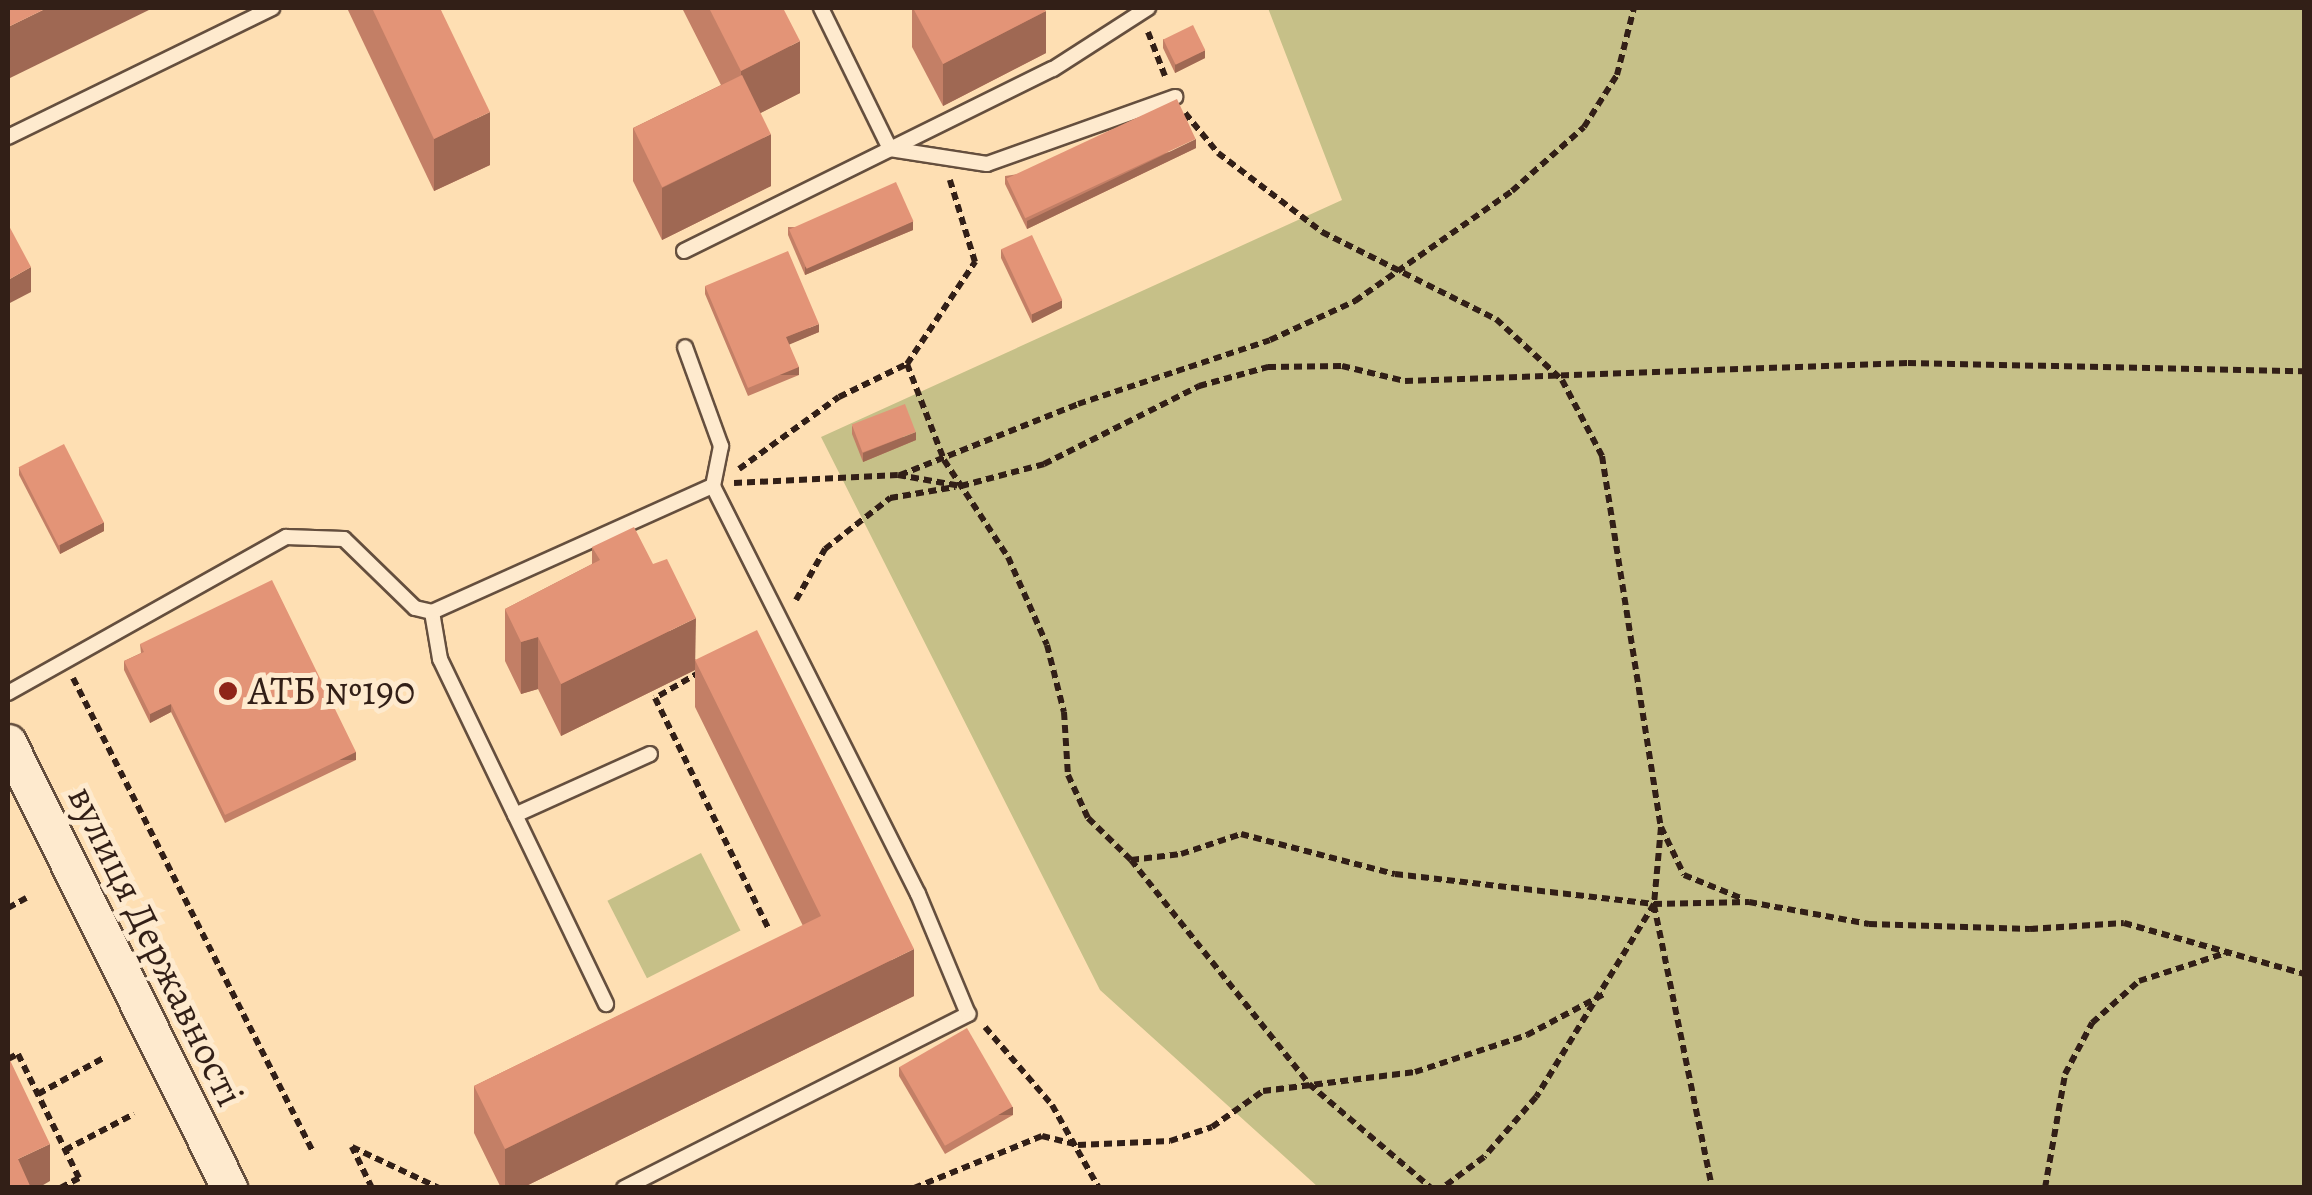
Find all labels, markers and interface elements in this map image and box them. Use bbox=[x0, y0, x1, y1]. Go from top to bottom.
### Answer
place label: АТБ №190 bbox=[248, 667, 415, 715]
marker: АТБ №190 bbox=[217, 680, 239, 702]
street label: вулиця Державності bbox=[58, 778, 254, 1114]

